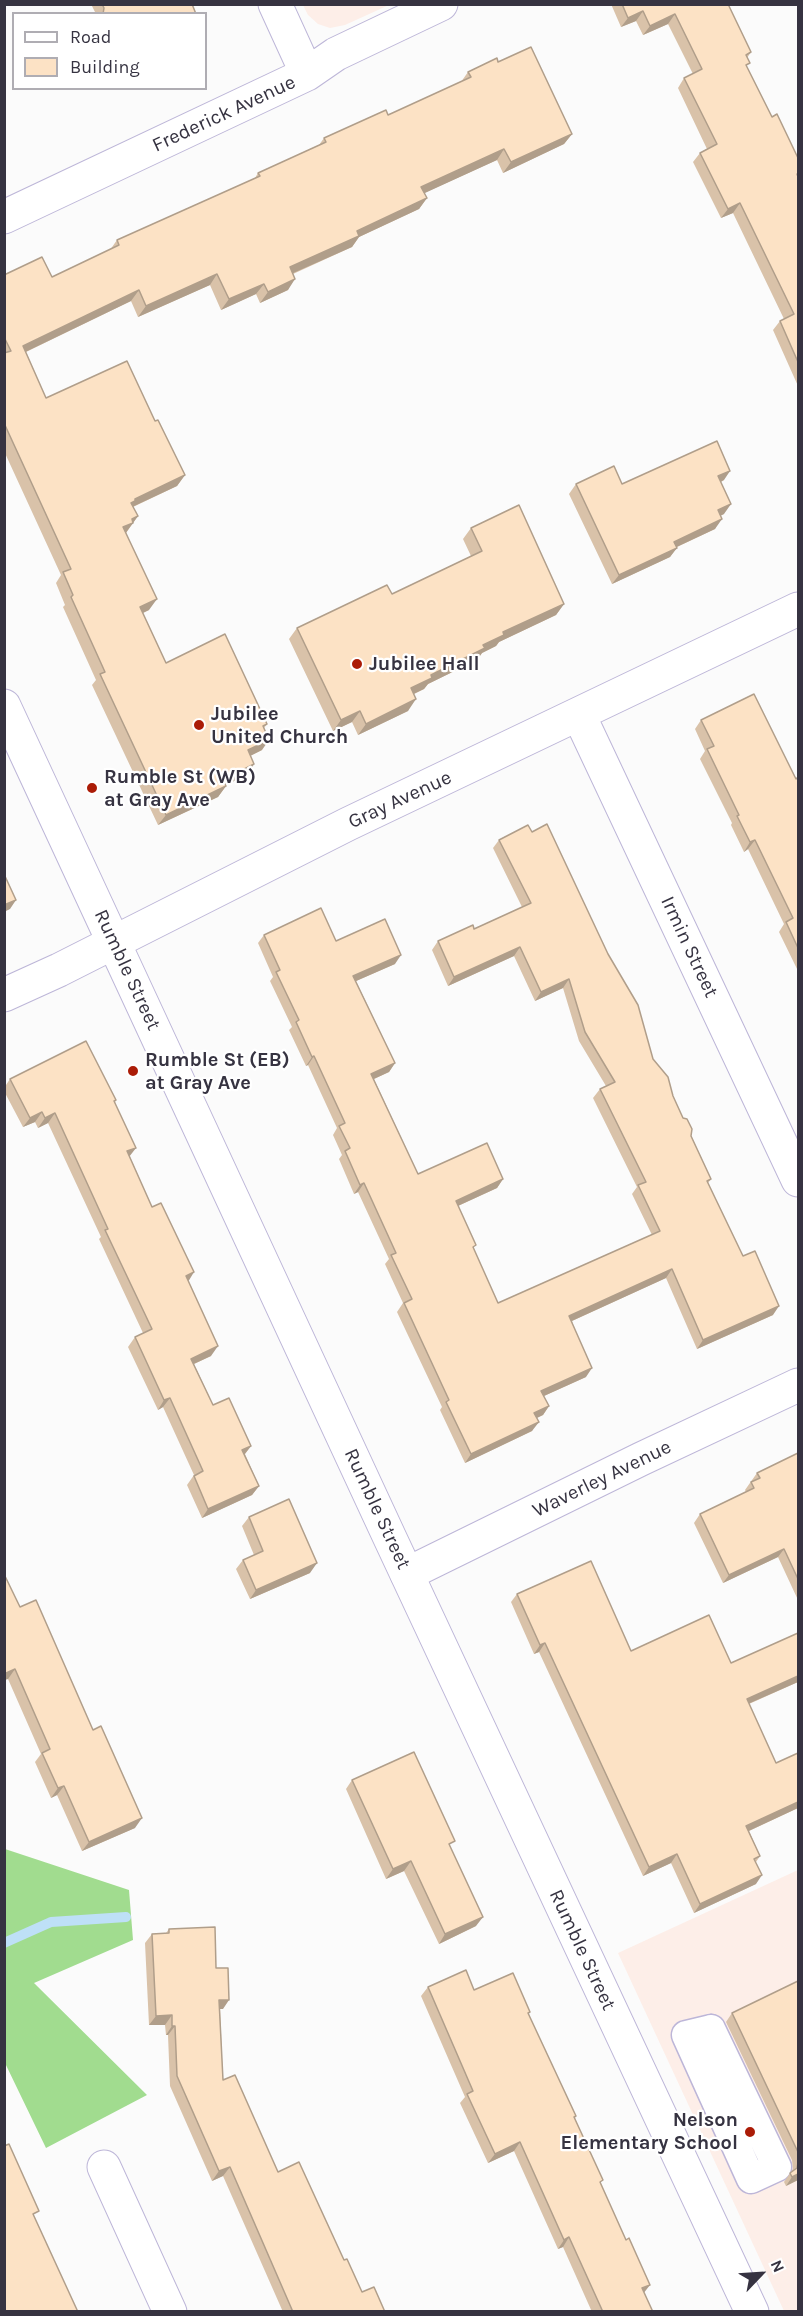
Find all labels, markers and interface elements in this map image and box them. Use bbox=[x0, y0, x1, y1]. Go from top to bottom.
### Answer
legend bbox=[12, 12, 207, 90]
text: Road bbox=[70, 26, 111, 48]
text: Building bbox=[70, 56, 140, 78]
street label: Frederick Avenue bbox=[148, 70, 300, 158]
place label: Jubilee Hall bbox=[369, 652, 480, 676]
marker: Jubilee Hall bbox=[350, 657, 364, 671]
place label: Jubilee United Church bbox=[211, 702, 348, 749]
marker: Jubilee United Church bbox=[192, 718, 206, 732]
place label: Rumble St (WB) at Gray Ave bbox=[104, 765, 256, 812]
street label: Gray Avenue bbox=[345, 766, 455, 834]
marker: Rumble St (WB) at Gray Ave bbox=[85, 781, 99, 795]
street label: Irmin Street bbox=[655, 892, 723, 1002]
street label: Rumble Street bbox=[89, 906, 165, 1034]
place label: Rumble St (EB) at Gray Ave bbox=[145, 1048, 290, 1095]
marker: Rumble St (EB) at Gray Ave bbox=[126, 1064, 140, 1078]
street label: Waverley Avenue bbox=[529, 1435, 675, 1523]
street label: Rumble Street bbox=[339, 1445, 415, 1573]
street label: Rumble Street bbox=[544, 1886, 620, 2014]
place label: Nelson Elementary School bbox=[560, 2108, 738, 2155]
marker: Nelson Elementary School bbox=[743, 2125, 757, 2139]
north arrow bbox=[731, 2244, 791, 2304]
text: N bbox=[767, 2257, 789, 2275]

